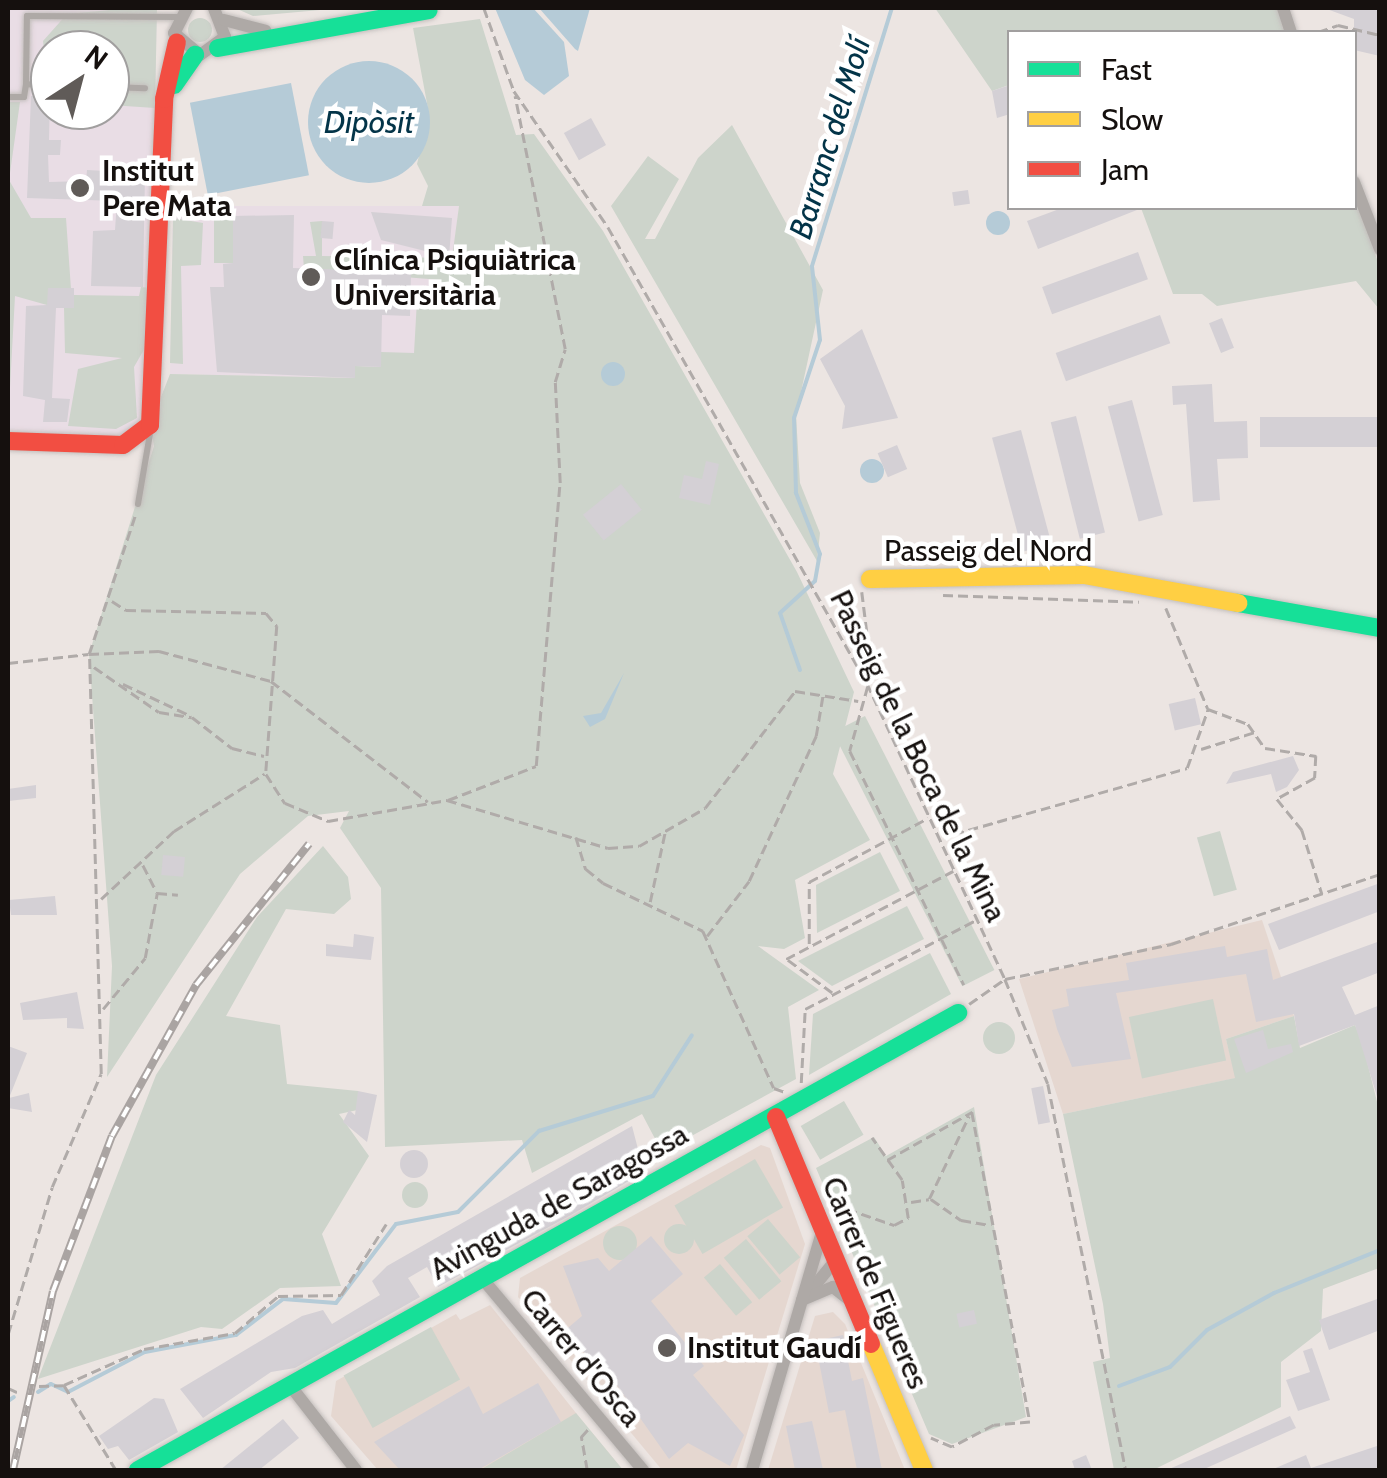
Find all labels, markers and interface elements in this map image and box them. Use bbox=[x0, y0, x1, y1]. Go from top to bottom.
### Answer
north arrow bbox=[30, 30, 130, 130]
legend bbox=[1007, 30, 1357, 210]
water label: Barranc del Molí bbox=[781, 33, 879, 243]
text: N bbox=[78, 38, 114, 77]
text: Fast bbox=[1101, 51, 1152, 88]
text: Slow bbox=[1101, 101, 1163, 138]
water label: Dipòsit bbox=[324, 103, 414, 141]
text: Jam bbox=[1101, 151, 1149, 188]
place label: Institut Pere Mata bbox=[102, 153, 232, 224]
marker: Institut Pere Mata bbox=[67, 175, 93, 201]
place label: Clínica Psiquiàtrica Universitària bbox=[334, 242, 576, 312]
marker: Clínica Psiquiàtrica Universitària bbox=[298, 264, 324, 290]
street label: Passeig del Nord bbox=[884, 533, 1092, 569]
street label: Passeig de la Boca de la Mina bbox=[822, 584, 1014, 928]
street label: Avinguda de Saragossa bbox=[424, 1116, 694, 1288]
street label: Carrer de Figueres bbox=[814, 1172, 936, 1394]
street label: Carrer d'Osca bbox=[513, 1282, 649, 1434]
place label: Institut Gaudí bbox=[687, 1330, 862, 1366]
marker: Institut Gaudí bbox=[656, 1337, 678, 1359]

